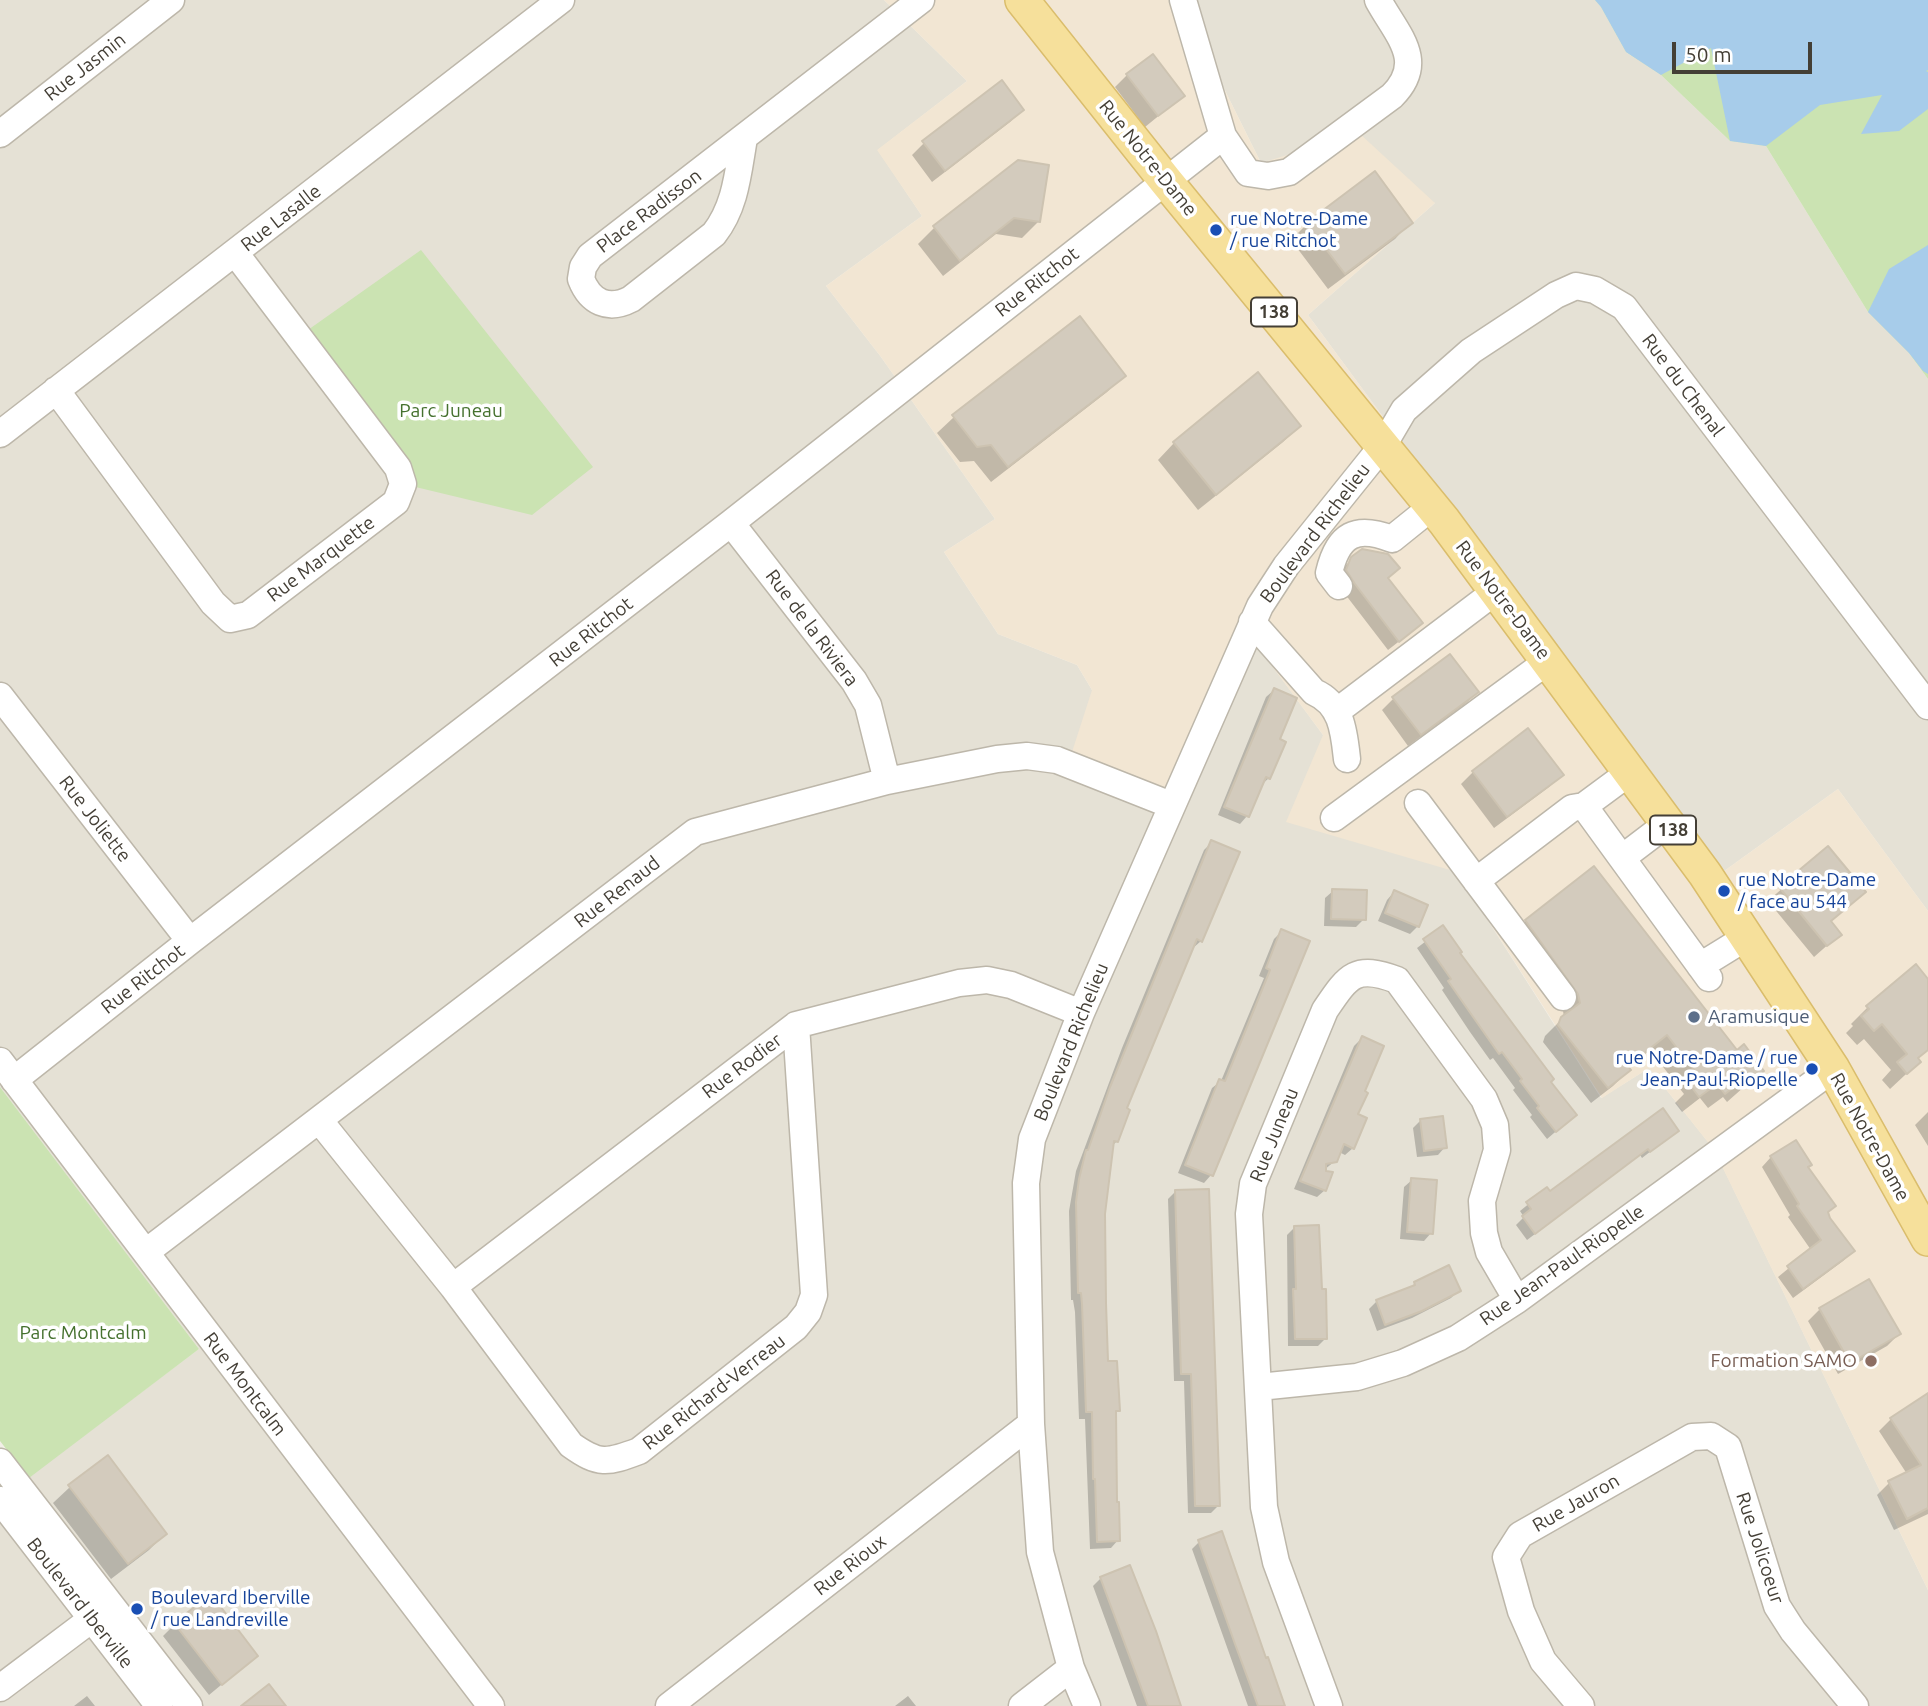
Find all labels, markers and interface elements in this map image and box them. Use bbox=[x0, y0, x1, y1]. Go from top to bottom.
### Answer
street label: Rue Jasmin bbox=[40, 28, 130, 106]
scale bar bbox=[1676, 28, 1816, 72]
text: 50 m bbox=[1685, 42, 1732, 66]
street label: Rue Notre-Dame bbox=[1094, 95, 1202, 221]
street label: Place Radisson bbox=[592, 164, 706, 258]
street label: Rue Lasalle bbox=[236, 180, 326, 256]
place label: rue Notre-Dame / rue Ritchot bbox=[1230, 208, 1368, 252]
marker: rue Notre-Dame / rue Ritchot bbox=[1208, 222, 1224, 238]
street label: Rue Ritchot bbox=[991, 242, 1083, 322]
road number: 138 bbox=[1251, 298, 1297, 326]
street label: Rue du Chenal bbox=[1637, 329, 1729, 441]
park label: Parc Juneau bbox=[399, 400, 503, 422]
street label: Boulevard Richelieu bbox=[1255, 459, 1375, 607]
street label: Rue Marquette bbox=[263, 511, 379, 607]
street label: Rue Notre-Dame bbox=[1451, 536, 1555, 664]
street label: Rue de la Riviera bbox=[761, 565, 863, 691]
street label: Rue Ritchot bbox=[545, 592, 637, 672]
street label: Rue Joliette bbox=[54, 771, 136, 867]
road number: 138 bbox=[1650, 816, 1696, 844]
street label: Rue Renaud bbox=[570, 851, 664, 933]
place label: rue Notre-Dame / face au 544 bbox=[1738, 869, 1876, 913]
marker: rue Notre-Dame / face au 544 bbox=[1716, 883, 1732, 899]
street label: Rue Ritchot bbox=[97, 939, 189, 1019]
street label: Boulevard Richelieu bbox=[1029, 960, 1113, 1124]
place label: Aramusique bbox=[1708, 1006, 1810, 1028]
marker: Aramusique bbox=[1686, 1009, 1702, 1025]
street label: Rue Rodier bbox=[698, 1029, 786, 1103]
place label: rue Notre-Dame / rue Jean-Paul-Riopelle bbox=[1616, 1047, 1798, 1091]
marker: rue Notre-Dame / rue Jean-Paul-Riopelle bbox=[1804, 1061, 1820, 1077]
street label: Rue Notre-Dame bbox=[1825, 1069, 1915, 1205]
street label: Rue Juneau bbox=[1245, 1085, 1303, 1185]
street label: Rue Jean-Paul-Riopelle bbox=[1475, 1200, 1649, 1330]
park label: Parc Montcalm bbox=[19, 1322, 147, 1344]
street label: Rue Montcalm bbox=[199, 1328, 291, 1440]
street label: Rue Richard-Verreau bbox=[638, 1329, 790, 1455]
place label: Formation SAMO bbox=[1711, 1350, 1857, 1372]
marker: Formation SAMO bbox=[1863, 1353, 1879, 1369]
street label: Rue Jauron bbox=[1528, 1469, 1624, 1537]
street label: Rue Jolicoeur bbox=[1731, 1489, 1789, 1607]
street label: Rue Rioux bbox=[809, 1530, 891, 1600]
street label: Boulevard Iberville bbox=[22, 1533, 138, 1673]
place label: Boulevard Iberville / rue Landreville bbox=[151, 1587, 311, 1631]
marker: Boulevard Iberville / rue Landreville bbox=[129, 1601, 145, 1617]

